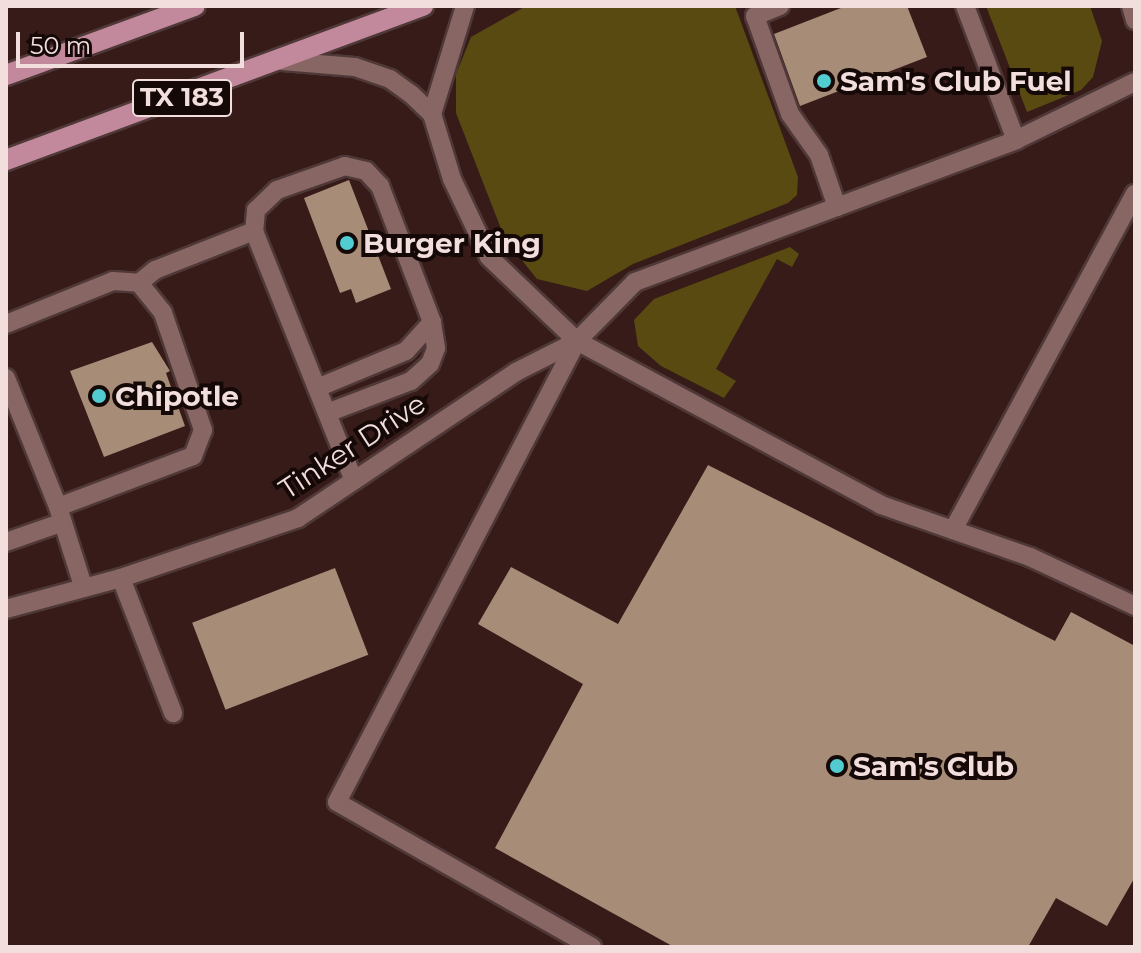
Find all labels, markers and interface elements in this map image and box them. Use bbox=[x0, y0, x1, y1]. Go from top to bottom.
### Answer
scale bar bbox=[20, 16, 248, 66]
text: 50 m bbox=[30, 31, 91, 60]
place label: Sam's Club Fuel bbox=[840, 64, 1072, 98]
marker: Sam's Club Fuel bbox=[815, 72, 833, 90]
road number: TX 183 bbox=[132, 76, 232, 120]
place label: Burger King bbox=[363, 226, 541, 260]
marker: Burger King bbox=[338, 234, 356, 252]
place label: Chipotle bbox=[115, 379, 239, 413]
street label: Tinker Drive bbox=[273, 386, 431, 506]
marker: Chipotle bbox=[90, 387, 108, 405]
place label: Sam's Club bbox=[853, 749, 1014, 783]
marker: Sam's Club bbox=[828, 757, 846, 775]

